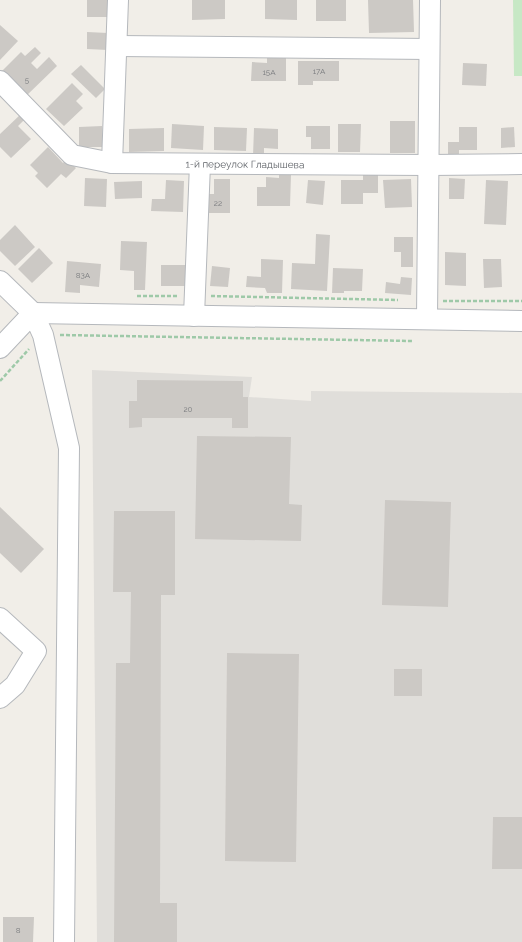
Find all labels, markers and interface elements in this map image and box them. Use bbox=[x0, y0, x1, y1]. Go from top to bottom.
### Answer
house number: 17А bbox=[313, 66, 326, 76]
house number: 15А bbox=[262, 67, 276, 77]
house number: 5 bbox=[25, 75, 30, 85]
street label: 1-й переулок Гладышева bbox=[186, 158, 304, 170]
house number: 22 bbox=[214, 198, 222, 208]
house number: 83А bbox=[76, 270, 91, 280]
house number: 20 bbox=[183, 404, 193, 414]
house number: 8 bbox=[16, 925, 21, 935]

